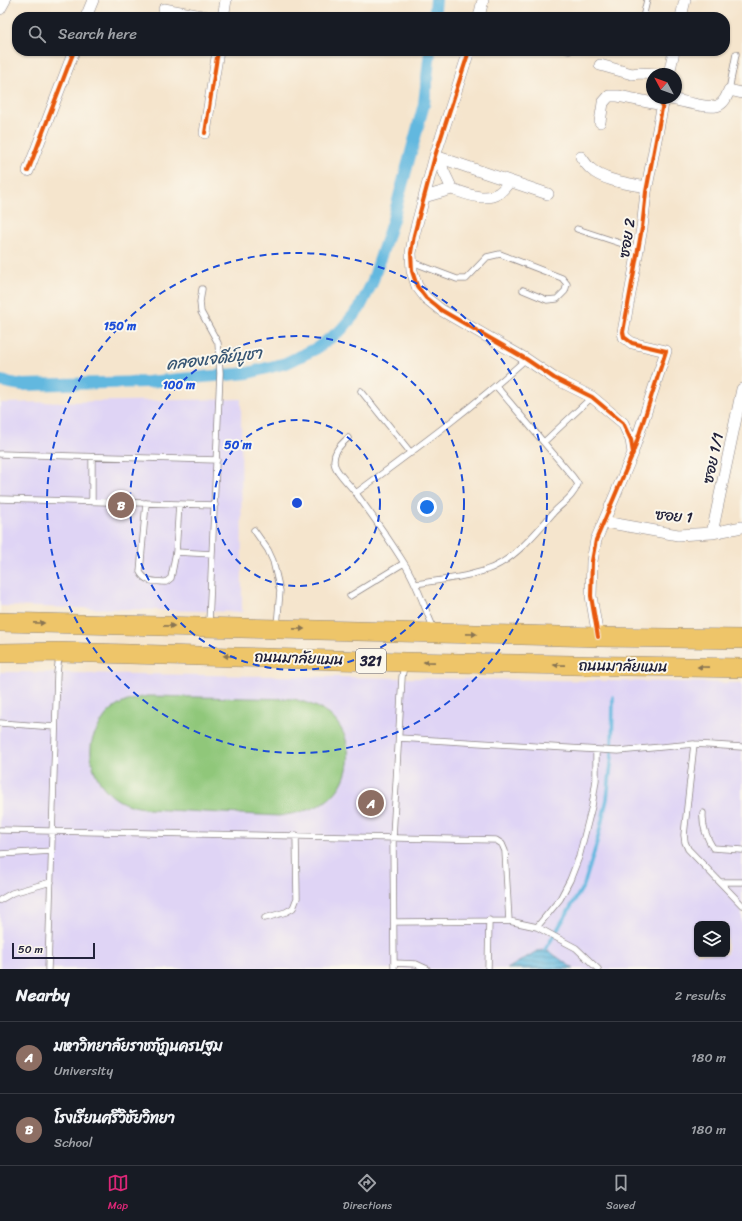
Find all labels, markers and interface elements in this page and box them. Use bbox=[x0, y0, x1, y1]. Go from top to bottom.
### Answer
search box bbox=[12, 12, 730, 56]
text: Search here bbox=[58, 21, 137, 47]
icon: search bbox=[26, 23, 48, 45]
north arrow bbox=[646, 68, 682, 104]
street label: ซอย 2 bbox=[611, 216, 643, 260]
text: 150 m bbox=[104, 315, 137, 337]
water label: คลองเจดีย์บูชา bbox=[164, 338, 265, 379]
text: 100 m bbox=[163, 374, 196, 396]
street label: ซอย 1/1 bbox=[695, 430, 731, 486]
text: 50 m bbox=[224, 434, 252, 456]
pin: B bbox=[108, 490, 134, 520]
centre of rings bbox=[290, 496, 304, 510]
your location bbox=[417, 497, 437, 517]
street label: ซอย 1 bbox=[654, 501, 694, 531]
one-way arrow bbox=[33, 620, 46, 626]
one-way arrow bbox=[163, 623, 176, 629]
one-way arrow bbox=[293, 626, 306, 632]
one-way arrow bbox=[465, 630, 477, 637]
street label: ถนนมาลัยแมน bbox=[254, 643, 344, 673]
road number: 321 bbox=[356, 649, 386, 673]
street label: ถนนมาลัยแมน bbox=[578, 652, 668, 680]
one-way arrow bbox=[222, 653, 235, 659]
one-way arrow bbox=[422, 659, 435, 665]
one-way arrow bbox=[553, 661, 565, 668]
one-way arrow bbox=[696, 664, 709, 670]
pin: A bbox=[358, 788, 384, 818]
map controls bbox=[694, 921, 730, 957]
button: layers bbox=[694, 921, 730, 957]
text: 50 m bbox=[18, 940, 43, 959]
scale bar bbox=[12, 941, 95, 960]
text: Nearby bbox=[16, 980, 70, 1010]
text: 2 results bbox=[675, 984, 726, 1007]
text: มหาวิทยาลัยราชภัฏนครปฐม bbox=[54, 1033, 222, 1059]
text: A bbox=[25, 1046, 33, 1069]
text: 180 m bbox=[691, 1046, 726, 1069]
text: University bbox=[54, 1059, 113, 1082]
text: โรงเรียนศรีวิชัยวิทยา bbox=[54, 1105, 175, 1131]
text: B bbox=[25, 1118, 33, 1141]
text: 180 m bbox=[691, 1118, 726, 1141]
text: School bbox=[54, 1131, 92, 1154]
tab: Map bbox=[107, 1172, 129, 1215]
tab: Directions bbox=[343, 1172, 392, 1215]
tab: Saved bbox=[606, 1172, 635, 1215]

